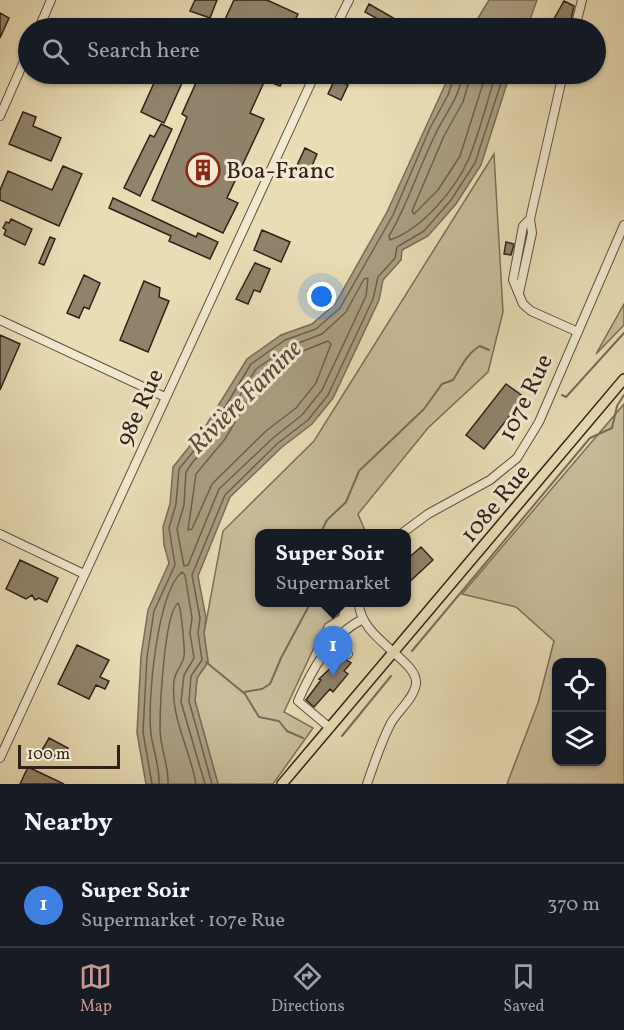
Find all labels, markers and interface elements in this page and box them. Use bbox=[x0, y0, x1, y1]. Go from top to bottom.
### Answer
search box bbox=[18, 18, 606, 84]
icon: search bbox=[39, 35, 72, 68]
text: Search here bbox=[87, 36, 200, 67]
building icon: Boa-Franc bbox=[185, 152, 221, 188]
place label: Boa-Franc bbox=[226, 155, 335, 189]
your location bbox=[307, 282, 336, 311]
water label: Rivière Famine bbox=[180, 332, 311, 463]
street label: 107e Rue bbox=[491, 349, 562, 447]
street label: 98e Rue bbox=[108, 363, 174, 452]
street label: 108e Rue bbox=[453, 458, 540, 551]
popup bbox=[255, 529, 411, 607]
text: Super Soir bbox=[276, 539, 384, 570]
text: Supermarket bbox=[276, 570, 390, 598]
pin: 1 bbox=[314, 626, 352, 676]
map controls bbox=[552, 658, 606, 766]
button: locate bbox=[552, 658, 606, 712]
button: layers bbox=[552, 712, 606, 766]
scale bar bbox=[18, 742, 120, 770]
text: 100 m bbox=[27, 744, 70, 766]
text: Nearby bbox=[24, 805, 113, 841]
text: Super Soir bbox=[81, 876, 190, 907]
text: 1 bbox=[39, 891, 48, 919]
text: 370 m bbox=[547, 891, 600, 919]
text: Supermarket · 107e Rue bbox=[81, 907, 285, 935]
tab: Map bbox=[79, 960, 112, 1018]
tab: Directions bbox=[271, 960, 345, 1018]
tab: Saved bbox=[503, 960, 545, 1018]

